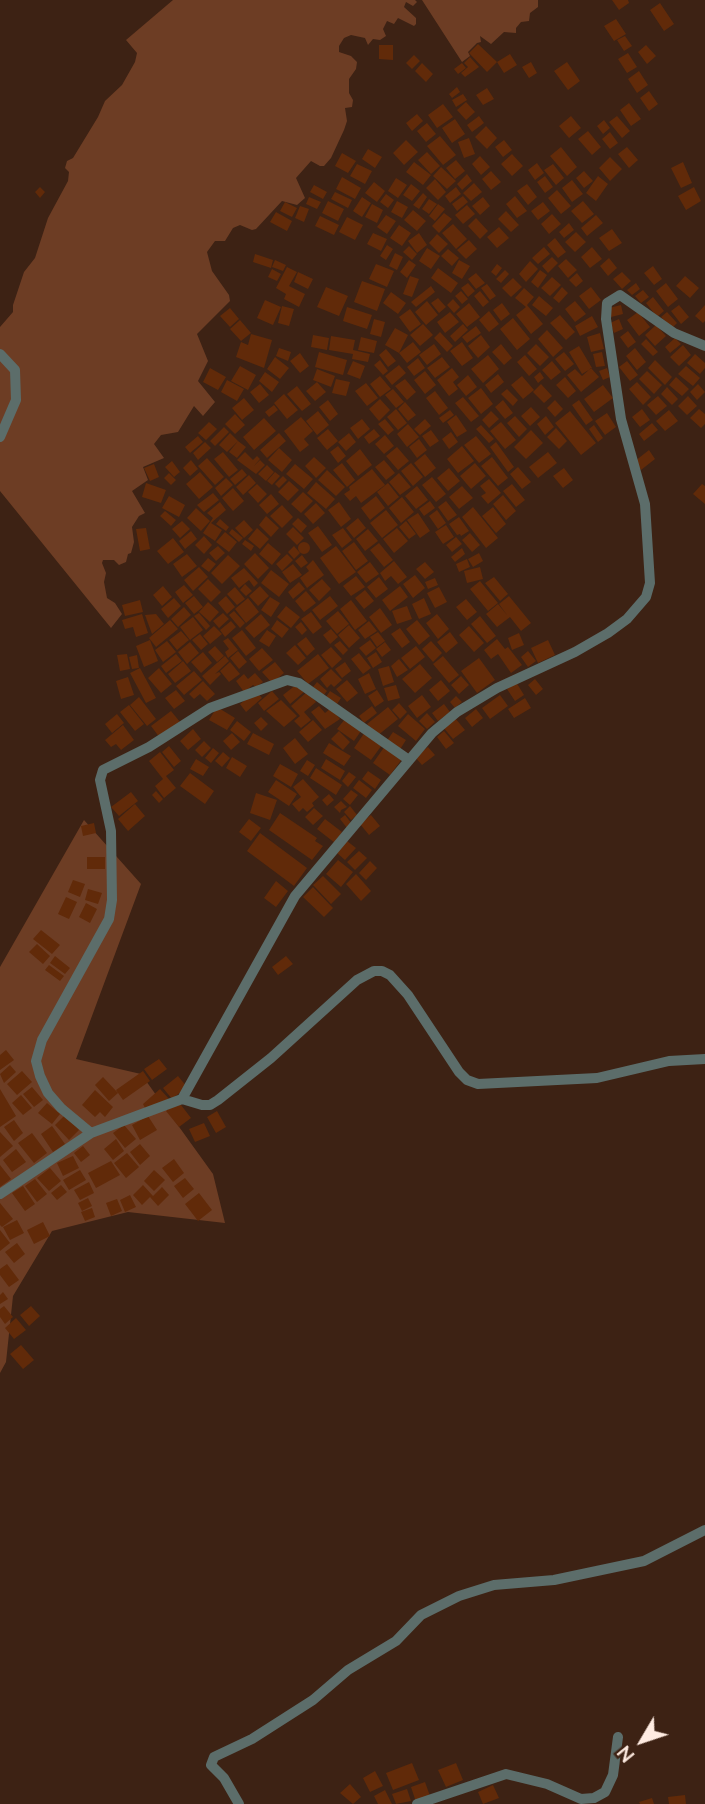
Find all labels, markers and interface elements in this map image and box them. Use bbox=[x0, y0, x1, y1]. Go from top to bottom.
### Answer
north arrow bbox=[607, 1706, 677, 1776]
text: N bbox=[612, 1742, 639, 1767]

